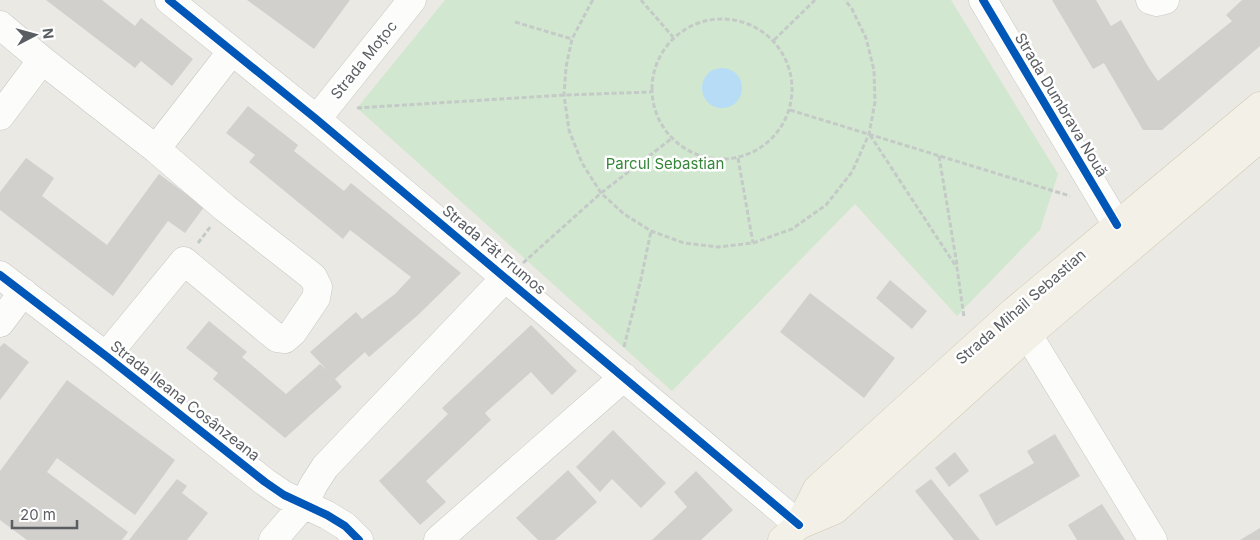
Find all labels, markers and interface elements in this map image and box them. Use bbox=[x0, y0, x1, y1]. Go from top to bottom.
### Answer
north arrow bbox=[10, 10, 60, 60]
street label: Strada Moțoc bbox=[326, 17, 401, 103]
text: N bbox=[39, 27, 57, 40]
street label: Strada Dumbrava Nouă bbox=[1011, 29, 1112, 180]
park label: Parcul Sebastian bbox=[606, 154, 724, 173]
street label: Strada Făt Frumos bbox=[439, 201, 550, 299]
street label: Strada Mihail Sebastian bbox=[952, 245, 1090, 368]
street label: Strada Ileana Cosânzeana bbox=[107, 336, 264, 465]
scale bar bbox=[12, 498, 78, 530]
text: 20 m bbox=[20, 505, 56, 524]

